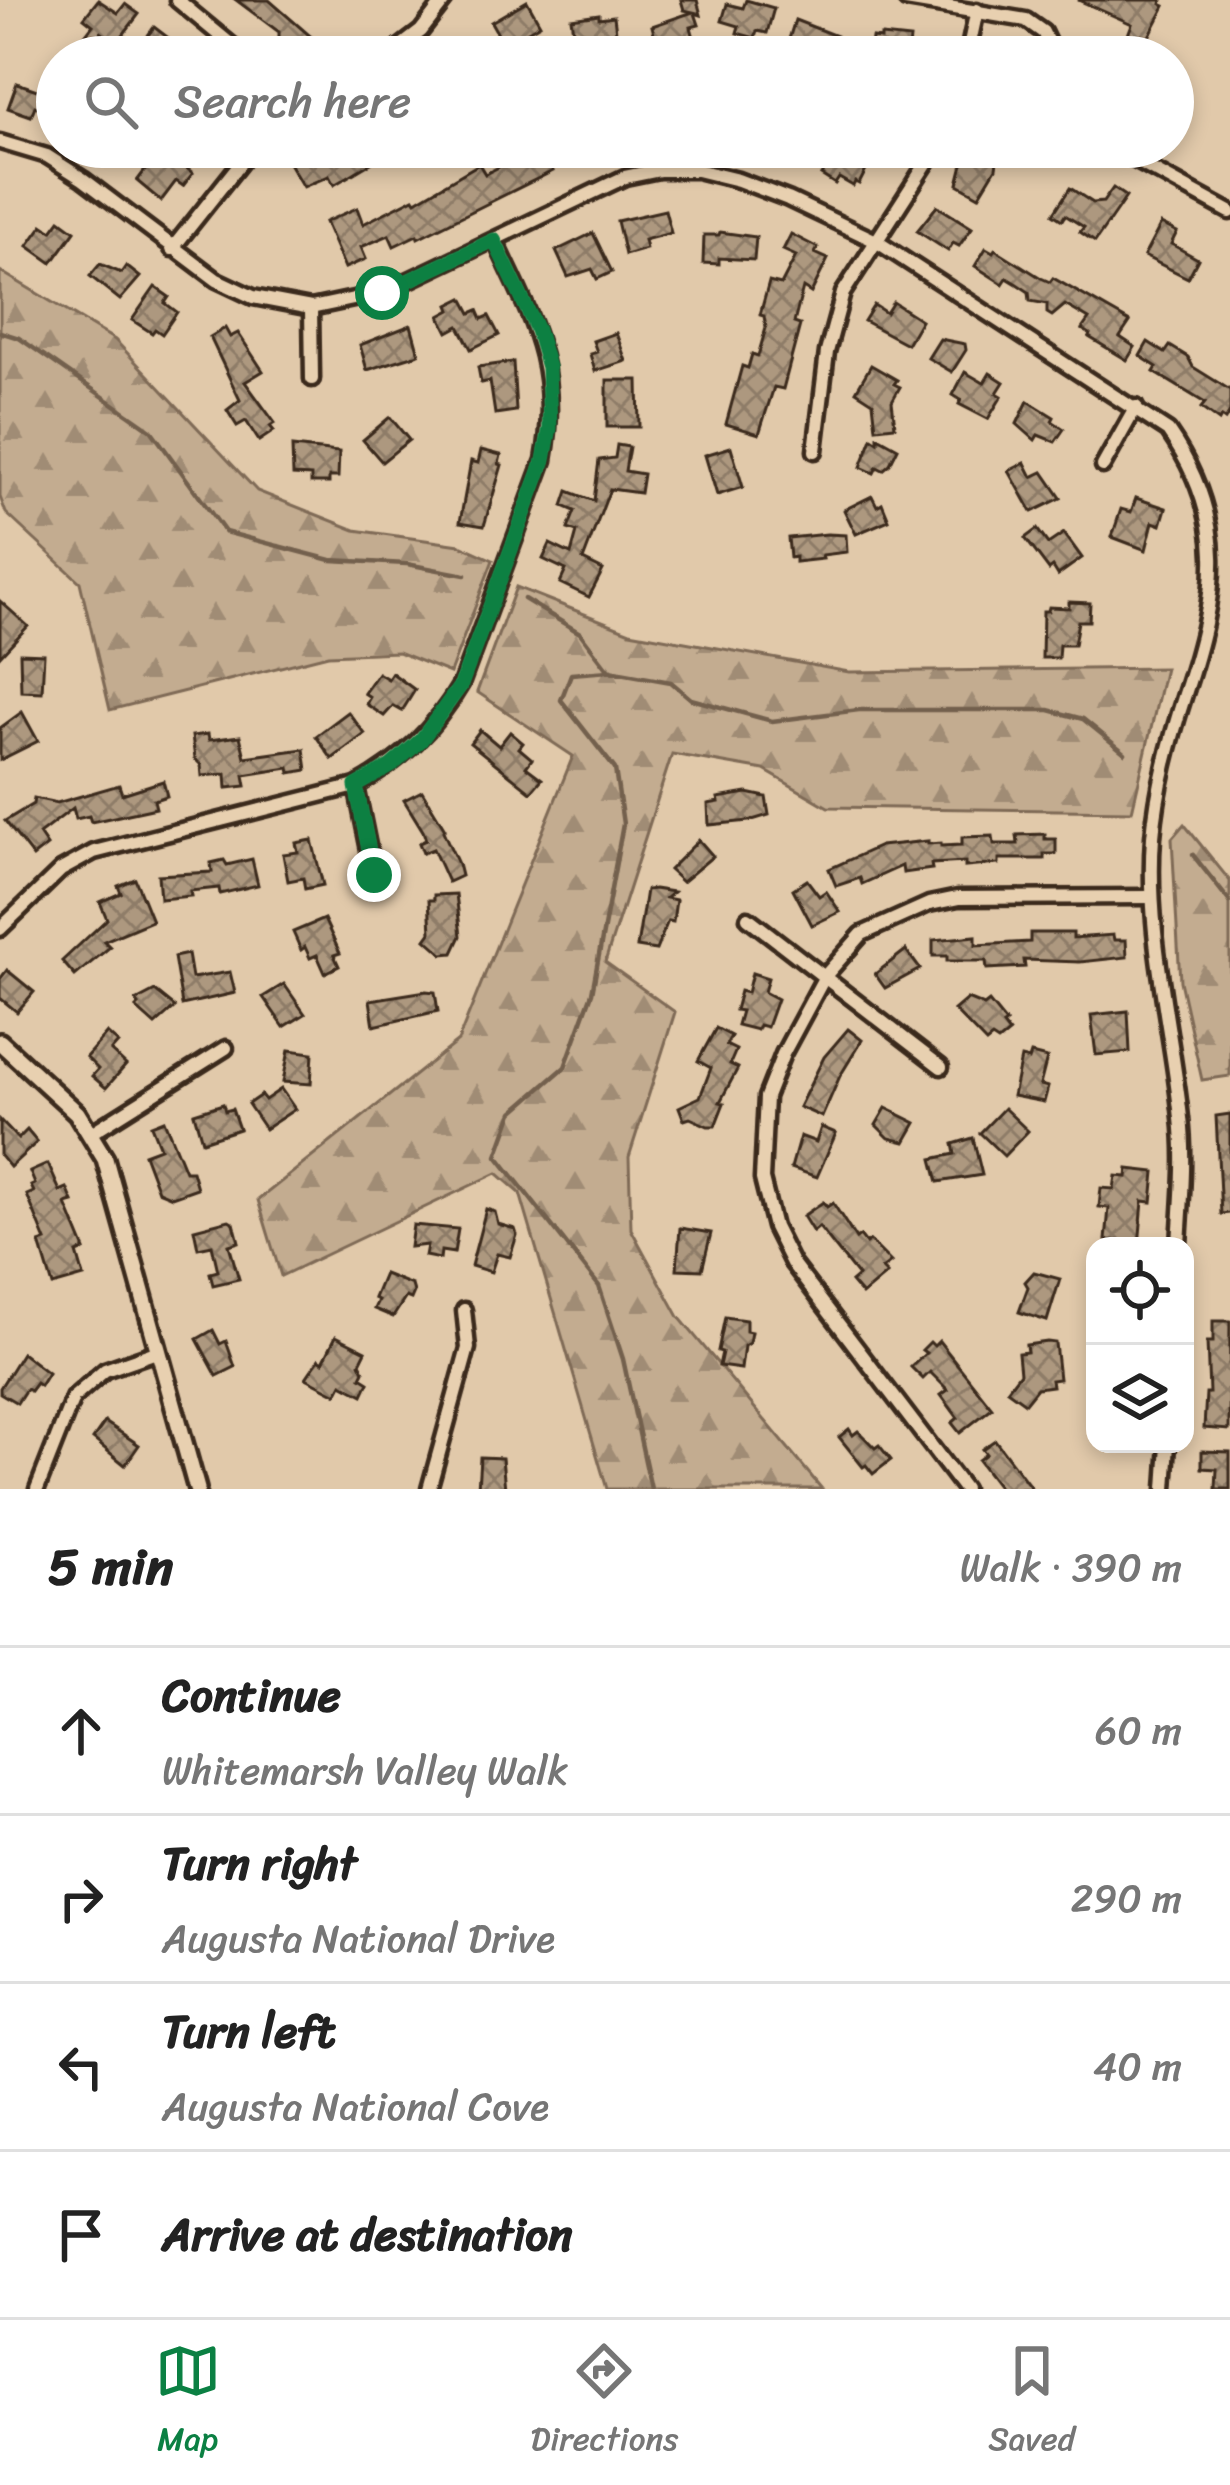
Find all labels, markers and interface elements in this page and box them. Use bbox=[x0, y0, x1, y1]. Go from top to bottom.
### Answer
search box bbox=[36, 36, 1194, 168]
text: Search here bbox=[174, 62, 411, 142]
icon: search bbox=[78, 69, 144, 135]
route start bbox=[355, 266, 409, 320]
route end bbox=[347, 848, 401, 902]
map controls bbox=[1086, 1237, 1194, 1453]
button: locate bbox=[1086, 1237, 1194, 1345]
button: layers bbox=[1086, 1345, 1194, 1453]
text: 5 min bbox=[48, 1522, 173, 1612]
text: Walk · 390 m bbox=[960, 1533, 1182, 1602]
text: Continue bbox=[162, 1656, 341, 1736]
text: 60 m bbox=[1095, 1696, 1182, 1765]
icon: ahead bbox=[48, 1698, 114, 1764]
text: Whitemarsh Valley Walk bbox=[162, 1736, 568, 1805]
text: Turn right bbox=[162, 1824, 357, 1904]
text: 290 m bbox=[1071, 1864, 1182, 1933]
icon: right bbox=[48, 1866, 114, 1932]
text: Augusta National Drive bbox=[162, 1904, 555, 1973]
text: Turn left bbox=[162, 1992, 335, 2072]
text: 40 m bbox=[1093, 2032, 1182, 2101]
icon: left bbox=[48, 2034, 114, 2100]
text: Augusta National Cove bbox=[162, 2072, 549, 2141]
text: Arrive at destination bbox=[162, 2195, 572, 2275]
icon: arrive bbox=[48, 2202, 114, 2268]
tab: Map bbox=[155, 2338, 221, 2468]
tab: Directions bbox=[531, 2338, 678, 2468]
tab: Saved bbox=[988, 2338, 1075, 2468]

